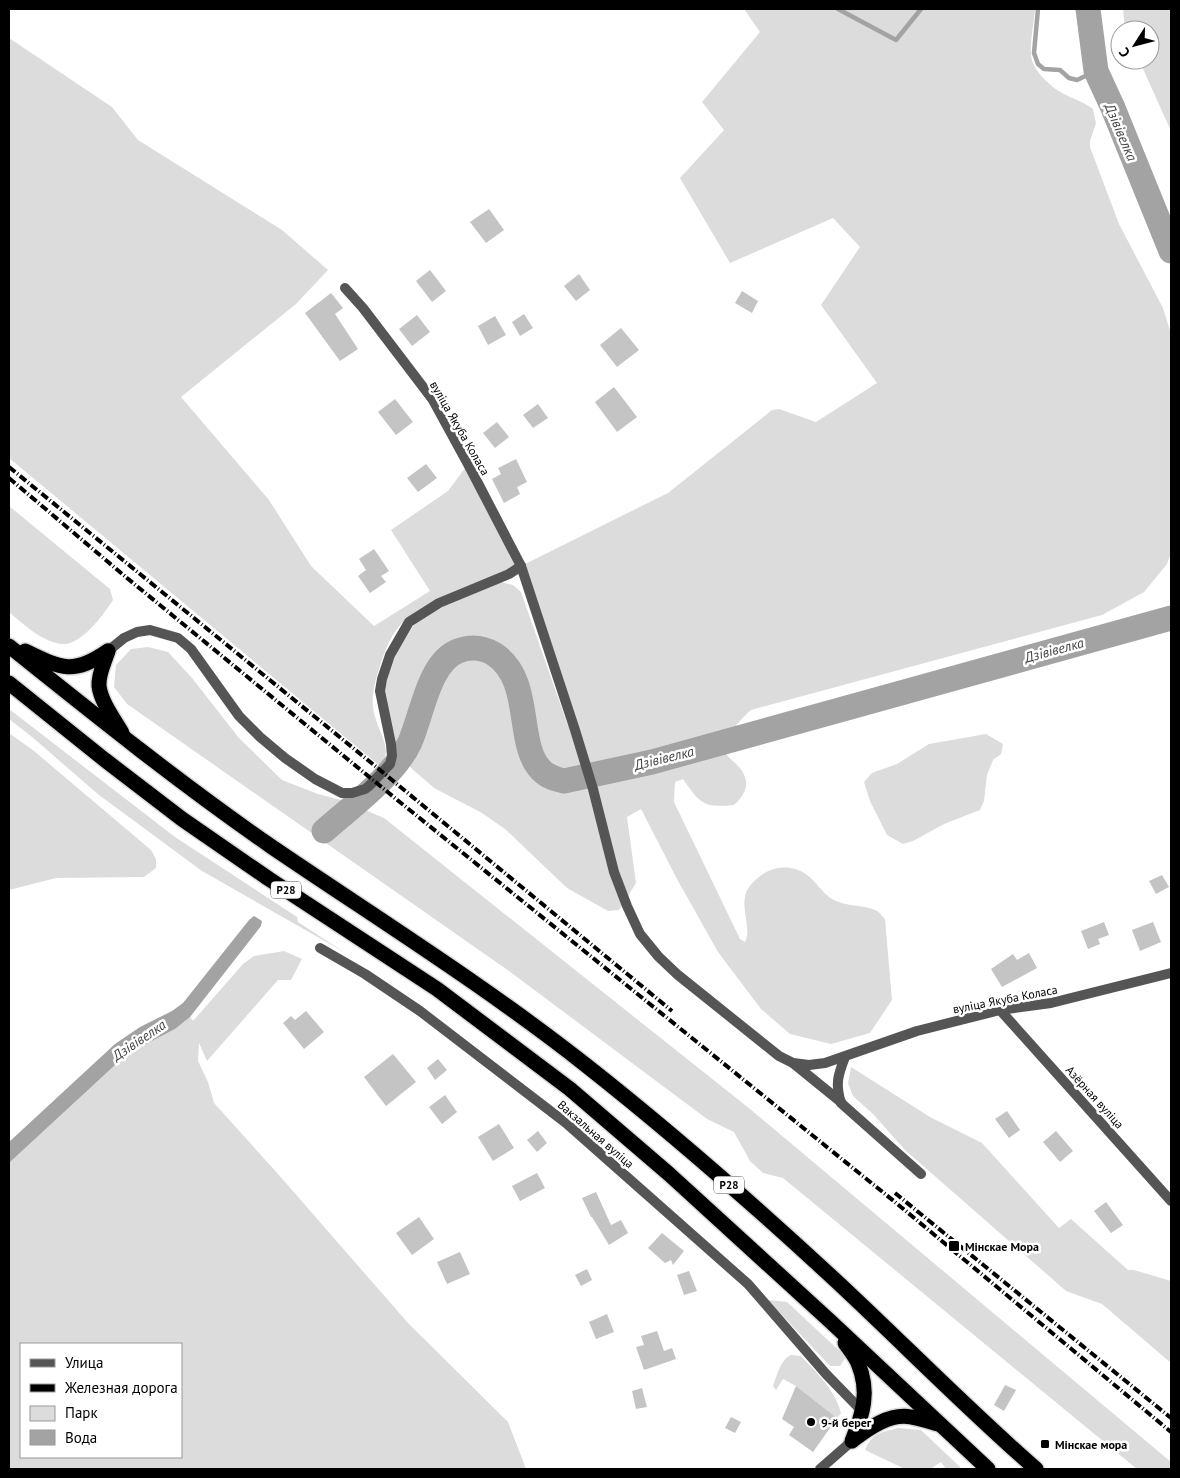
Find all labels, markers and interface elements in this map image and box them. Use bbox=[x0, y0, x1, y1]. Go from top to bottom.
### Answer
north arrow bbox=[1110, 20, 1160, 70]
text: С bbox=[1115, 44, 1134, 61]
water label: Дзівівелка bbox=[1100, 100, 1141, 164]
street label: вуліца Якуба Коласа bbox=[427, 378, 493, 478]
water label: Дзівівелка bbox=[1021, 633, 1086, 667]
water label: Дзівівелка bbox=[631, 742, 696, 774]
road number: Р28 bbox=[271, 882, 301, 898]
street label: вуліца Якуба Коласа bbox=[951, 981, 1059, 1017]
water label: Дзівівелка bbox=[108, 1015, 169, 1065]
street label: Азёрная вуліца bbox=[1063, 1062, 1127, 1132]
street label: Вакзальная вуліца bbox=[555, 1097, 637, 1171]
road number: Р28 bbox=[714, 1176, 744, 1194]
marker: Мінскае Мора bbox=[947, 1239, 961, 1253]
place label: Мінскае Мора bbox=[965, 1239, 1039, 1254]
legend bbox=[20, 1343, 182, 1458]
text: Улица bbox=[65, 1353, 103, 1372]
text: Железная дорога bbox=[64, 1378, 178, 1397]
text: Парк bbox=[65, 1403, 98, 1422]
place label: 9-й берег bbox=[821, 1415, 872, 1430]
marker: 9-й берег bbox=[805, 1416, 817, 1428]
text: Вода bbox=[65, 1428, 97, 1447]
place label: Мінскае мора bbox=[1055, 1437, 1127, 1452]
marker: Мінскае мора bbox=[1039, 1438, 1051, 1450]

